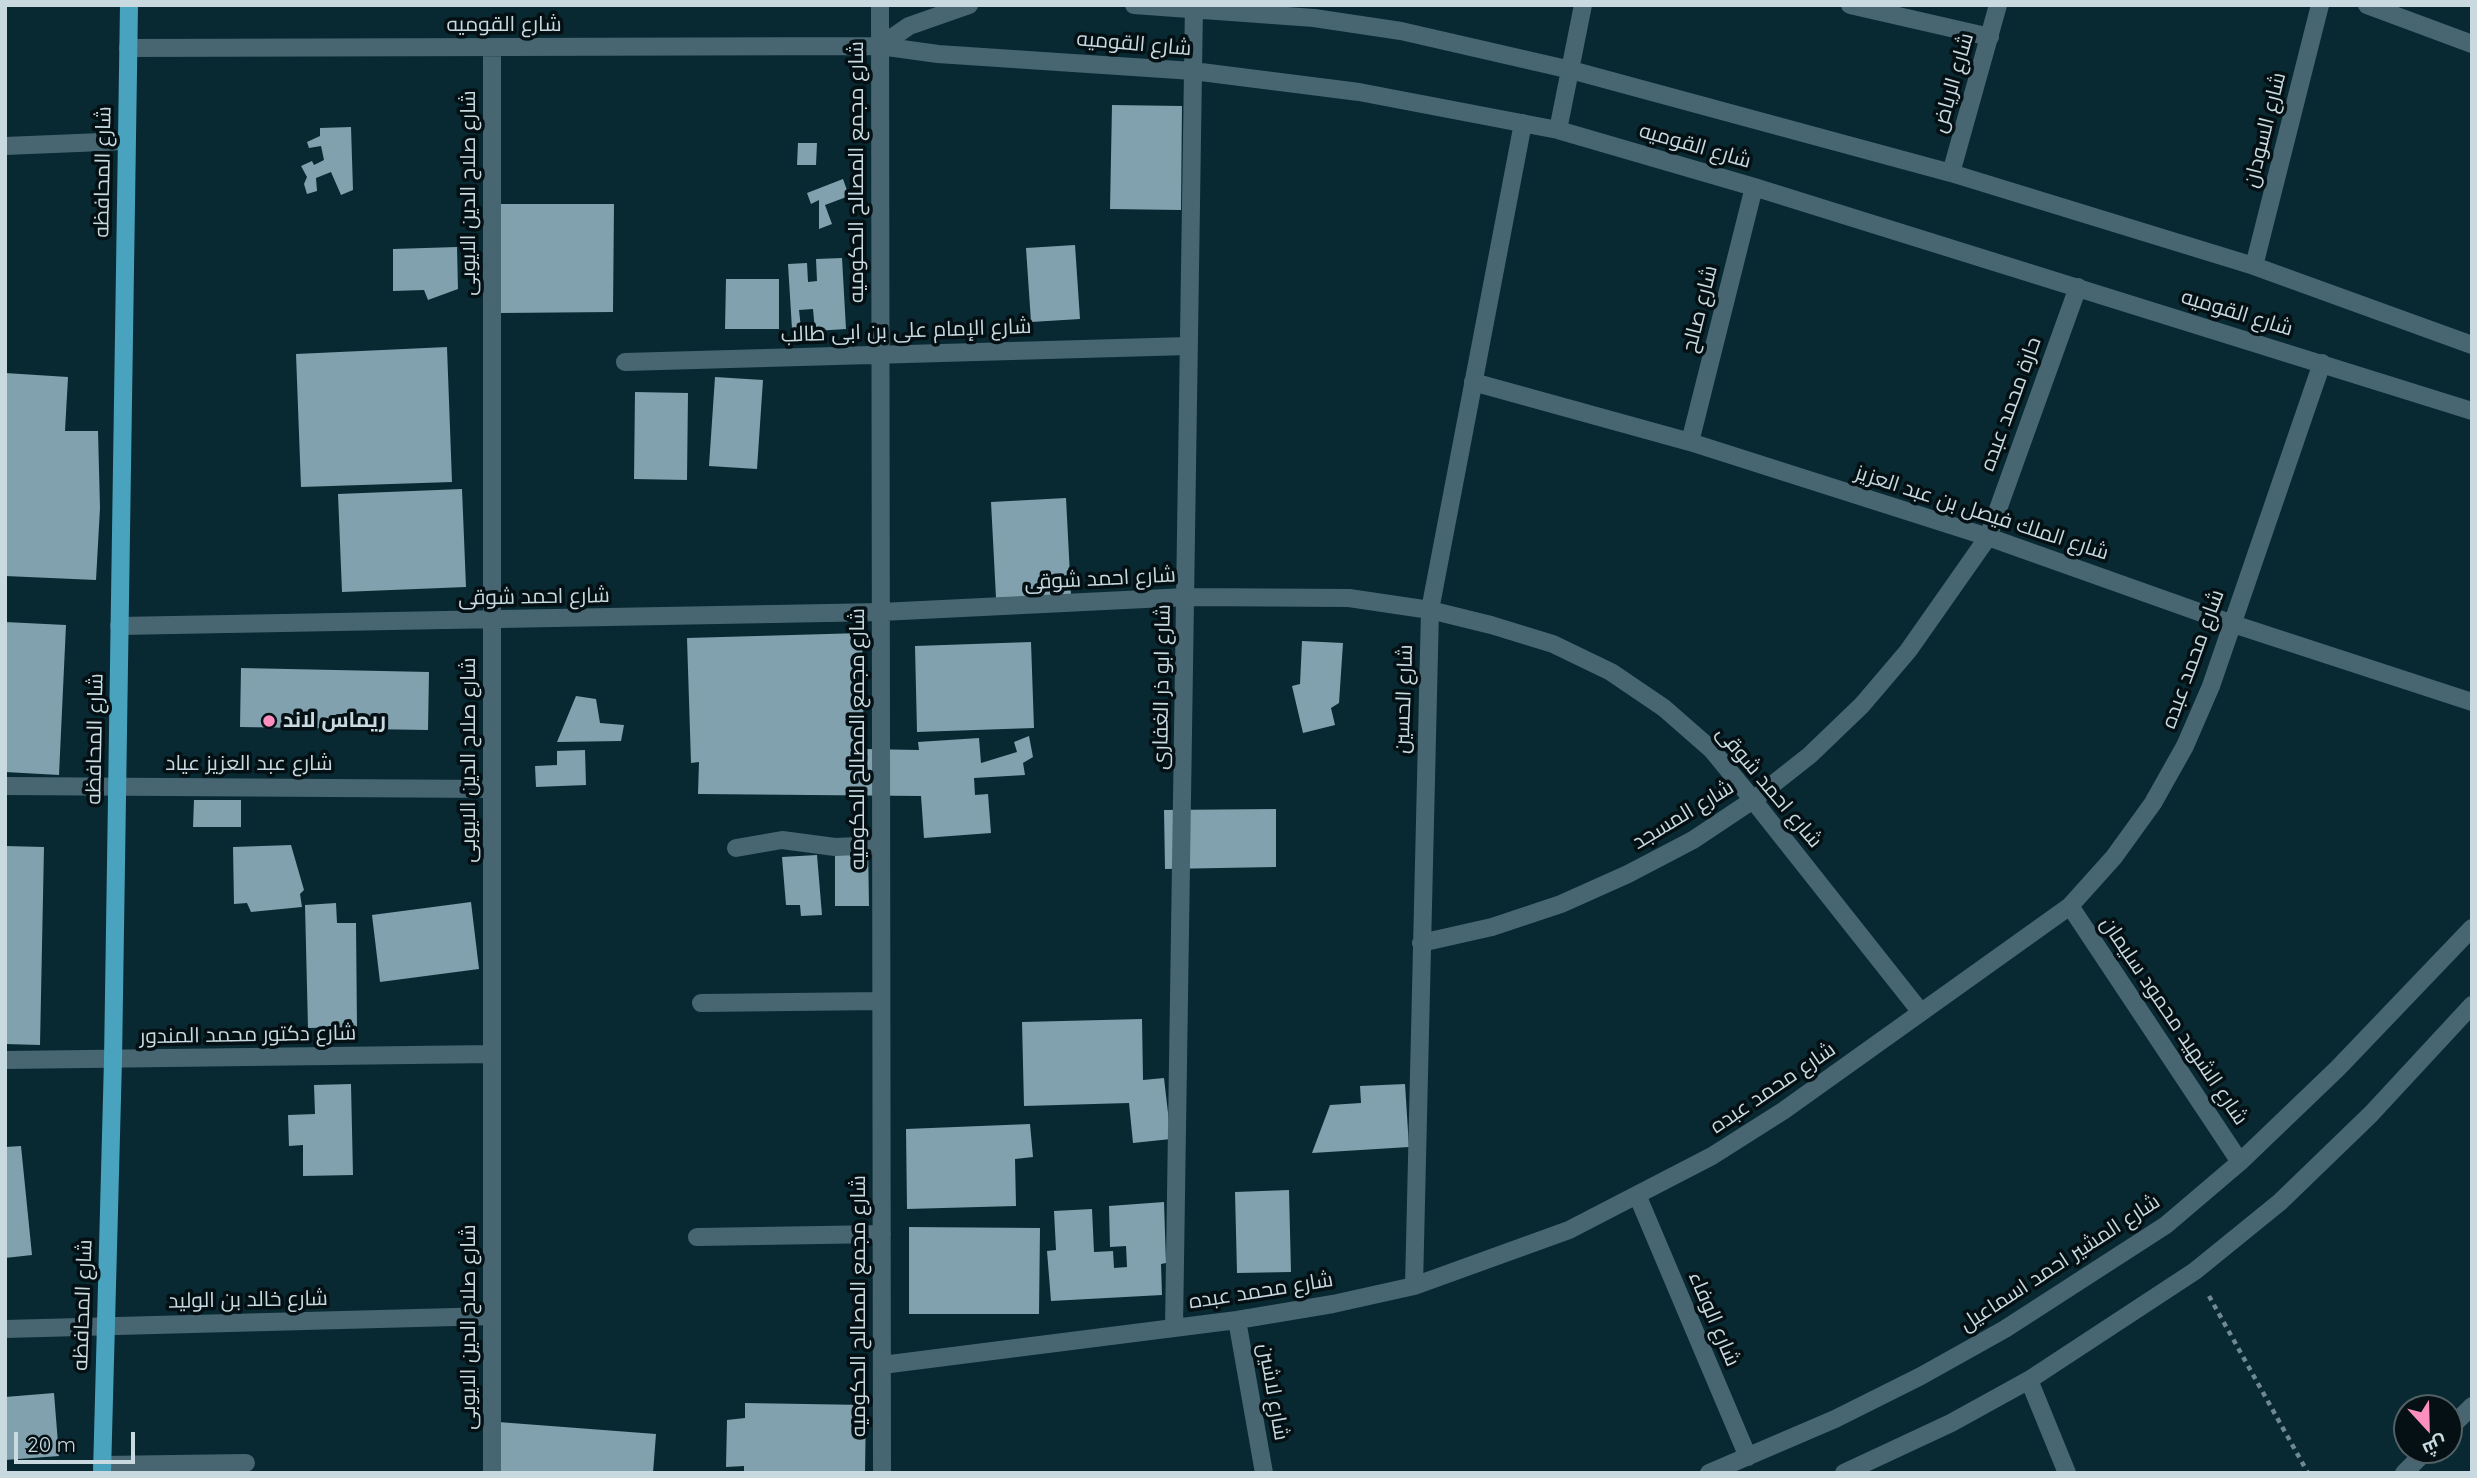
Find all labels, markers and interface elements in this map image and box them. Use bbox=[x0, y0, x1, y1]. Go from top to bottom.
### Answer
street label: شارع القوميه bbox=[446, 12, 562, 38]
street label: شارع القوميه bbox=[1076, 26, 1192, 62]
street label: شارع الرياض bbox=[1927, 30, 1979, 136]
street label: شارع مجمع المصالح الحكوميه bbox=[844, 41, 870, 303]
street label: شارع السودان bbox=[2239, 70, 2291, 190]
street label: شارع صلاح الدين الايوبى bbox=[456, 90, 482, 296]
street label: شارع المحافظه bbox=[89, 106, 117, 238]
street label: شارع القوميه bbox=[1636, 118, 1754, 174]
street label: شارع صالح bbox=[1677, 263, 1723, 355]
street label: شارع القوميه bbox=[2178, 284, 2296, 342]
street label: شارع الإمام على بن ابى طالب bbox=[780, 314, 1032, 348]
street label: حارة محمد عبده bbox=[1975, 334, 2047, 474]
street label: شارع الملك فيصل بن عبد العزيز bbox=[1852, 460, 2112, 566]
street label: شارع احمد شوقى bbox=[1024, 562, 1176, 596]
street label: شارع احمد شوقى bbox=[458, 583, 610, 611]
street label: شارع محمد عبده bbox=[2156, 586, 2230, 732]
street label: شارع ابو ذر الغفارى bbox=[1148, 604, 1176, 770]
street label: شارع مجمع المصالح الحكوميه bbox=[845, 608, 871, 870]
street label: شارع الحسين bbox=[1389, 644, 1419, 754]
street label: شارع صلاح الدين الايوبى bbox=[456, 657, 482, 863]
street label: شارع المحافظه bbox=[81, 673, 109, 805]
place label: ريماس لاند bbox=[283, 708, 386, 734]
marker: ريماس لاند bbox=[261, 713, 277, 729]
street label: شارع احمد شوقى bbox=[1711, 721, 1827, 853]
street label: شارع عبد العزيز عياد bbox=[165, 751, 333, 777]
street label: شارع المسجد bbox=[1628, 775, 1738, 855]
street label: شارع الشهيد محمود سليمان bbox=[2095, 912, 2253, 1130]
street label: شارع دكتور محمد المندور bbox=[140, 1021, 356, 1049]
street label: شارع محمد عبده bbox=[1706, 1037, 1840, 1139]
street label: شارع مجمع المصالح الحكوميه bbox=[846, 1175, 872, 1437]
street label: شارع المشير احمد اسماعيل bbox=[1955, 1189, 2165, 1337]
street label: شارع صلاح الدين الايوبى bbox=[456, 1224, 482, 1430]
street label: شارع المحافظه bbox=[68, 1239, 98, 1371]
street label: شارع محمد عبده bbox=[1187, 1267, 1335, 1315]
street label: شارع الوفاء bbox=[1683, 1268, 1745, 1370]
street label: شارع خالد بن الوليد bbox=[168, 1286, 328, 1314]
street label: شارع لاشين bbox=[1252, 1341, 1294, 1443]
north arrow bbox=[2393, 1394, 2463, 1464]
scale bar bbox=[18, 1418, 138, 1462]
text: 20 m bbox=[27, 1431, 76, 1457]
text: ش bbox=[2419, 1431, 2451, 1462]

